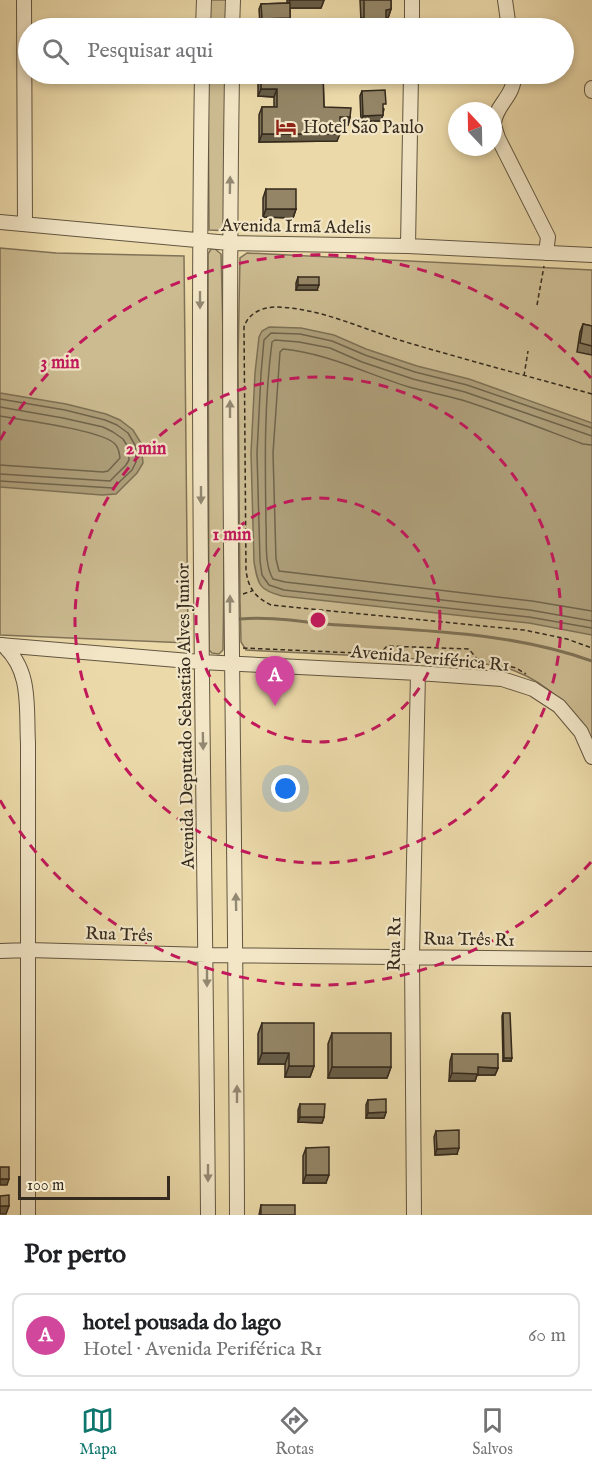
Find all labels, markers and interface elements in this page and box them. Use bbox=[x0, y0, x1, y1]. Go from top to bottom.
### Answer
search box bbox=[18, 18, 574, 84]
icon: search bbox=[39, 35, 72, 68]
text: Pesquisar aqui bbox=[87, 37, 213, 65]
north arrow bbox=[448, 102, 502, 156]
hotel icon: Hotel São Paulo bbox=[274, 115, 298, 139]
place label: Hotel São Paulo bbox=[303, 117, 424, 140]
one-way arrow bbox=[225, 175, 235, 194]
street label: Avenida Irmã Adelis bbox=[220, 215, 371, 240]
one-way arrow bbox=[195, 290, 205, 309]
text: 3 min bbox=[41, 352, 80, 375]
one-way arrow bbox=[225, 400, 235, 419]
text: 2 min bbox=[126, 438, 167, 461]
one-way arrow bbox=[196, 485, 206, 504]
text: 1 min bbox=[213, 524, 252, 547]
street label: Avenida Deputado Sebastião Alves Junior bbox=[172, 562, 201, 870]
one-way arrow bbox=[226, 595, 235, 614]
centre of rings bbox=[308, 610, 328, 630]
street label: Avenida Periférica R1 bbox=[349, 641, 510, 678]
pin: A bbox=[256, 656, 294, 706]
one-way arrow bbox=[198, 732, 207, 751]
your location bbox=[271, 774, 300, 803]
one-way arrow bbox=[231, 893, 240, 912]
street label: Rua R1 bbox=[384, 916, 407, 972]
street label: Rua Três bbox=[85, 923, 153, 948]
street label: Rua Três R1 bbox=[423, 928, 515, 953]
one-way arrow bbox=[202, 969, 211, 988]
one-way arrow bbox=[232, 1084, 242, 1103]
one-way arrow bbox=[203, 1164, 213, 1183]
scale bar bbox=[18, 1173, 170, 1200]
text: 100 m bbox=[27, 1176, 64, 1196]
text: Por perto bbox=[24, 1238, 126, 1271]
text: hotel pousada do lago bbox=[83, 1309, 281, 1337]
text: A bbox=[39, 1323, 52, 1348]
text: 60 m bbox=[528, 1323, 566, 1348]
text: Hotel · Avenida Periférica R1 bbox=[83, 1337, 322, 1362]
tab: Mapa bbox=[79, 1404, 117, 1460]
tab: Rotas bbox=[275, 1404, 314, 1460]
tab: Salvos bbox=[472, 1404, 513, 1460]

